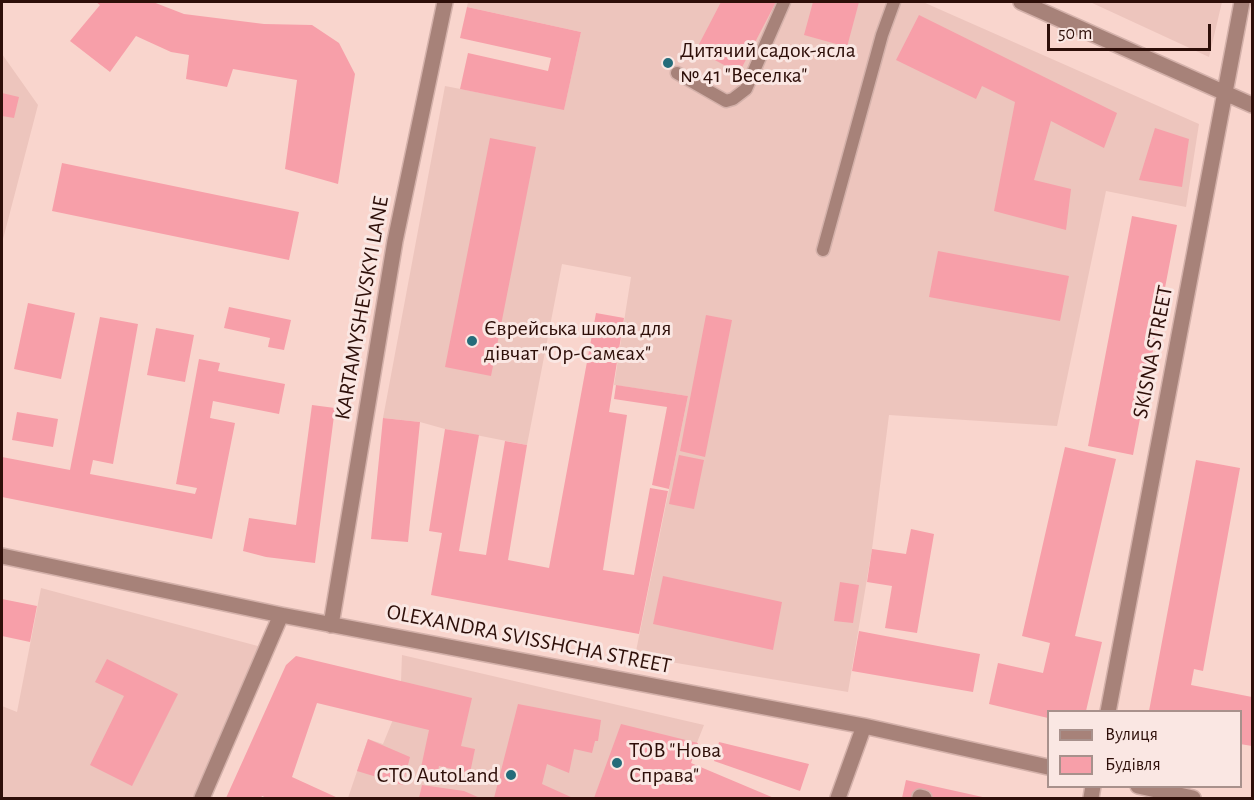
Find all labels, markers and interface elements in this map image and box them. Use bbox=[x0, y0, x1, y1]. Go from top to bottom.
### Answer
scale bar bbox=[1050, 12, 1214, 50]
text: 50 m bbox=[1058, 25, 1092, 43]
place label: Дитячий садок-ясла № 41 "Веселка" bbox=[680, 37, 856, 88]
marker: Дитячий садок-ясла № 41 "Веселка" bbox=[661, 56, 675, 70]
street label: KARTAMYSHEVSKYI LANE bbox=[329, 194, 395, 422]
street label: SKISNA STREET bbox=[1127, 283, 1179, 421]
place label: Єврейська школа для дівчат "Ор-Самєах" bbox=[484, 315, 672, 366]
marker: Єврейська школа для дівчат "Ор-Самєах" bbox=[465, 334, 479, 348]
street label: OLEXANDRA SVISSHCHA STREET bbox=[385, 598, 673, 680]
legend bbox=[1047, 710, 1242, 788]
text: Вулиця bbox=[1105, 726, 1158, 744]
place label: ТОВ "Нова Справа" bbox=[629, 737, 721, 788]
marker: ТОВ "Нова Справа" bbox=[610, 756, 624, 770]
text: Будівля bbox=[1105, 756, 1161, 774]
place label: СТО AutoLand bbox=[376, 762, 499, 788]
marker: СТО AutoLand bbox=[504, 768, 518, 782]

